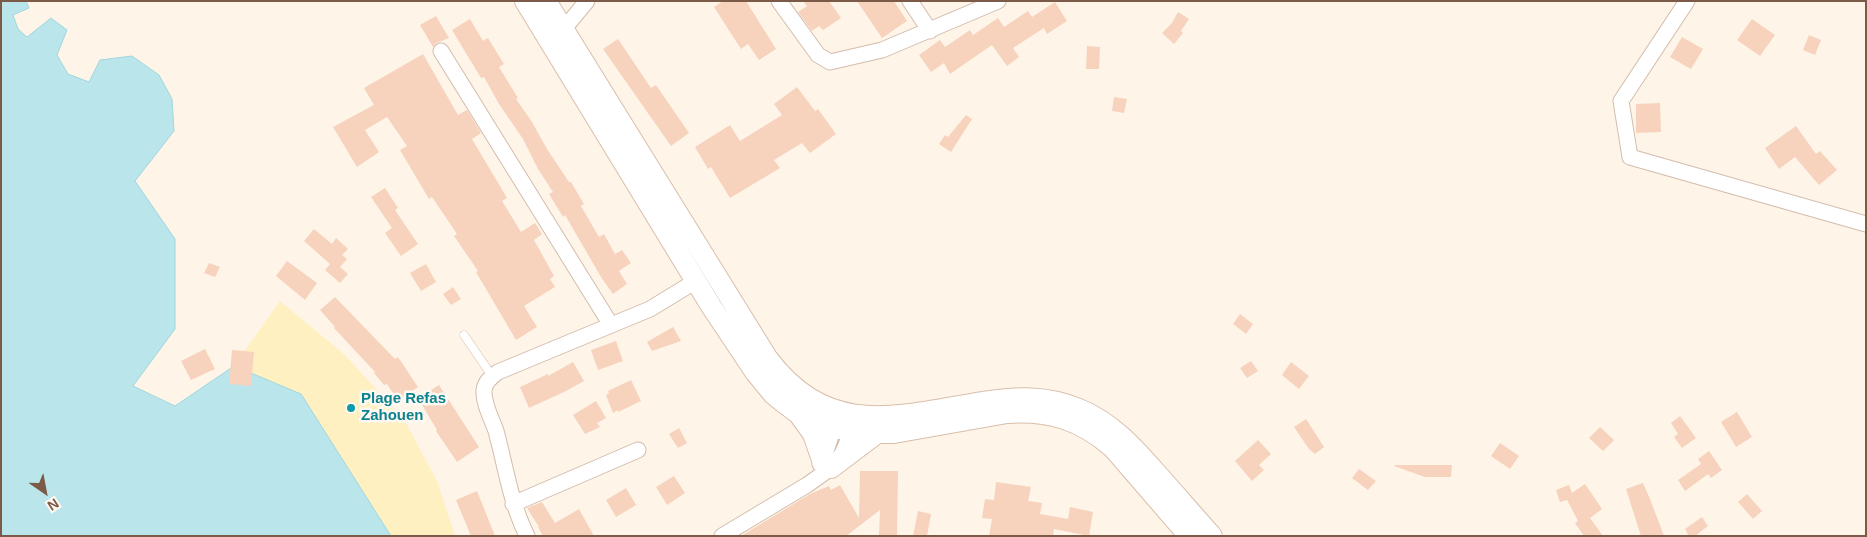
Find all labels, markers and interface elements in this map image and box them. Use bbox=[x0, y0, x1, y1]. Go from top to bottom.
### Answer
place label: Plage Refas Zahouen bbox=[361, 390, 446, 425]
marker: Plage Refas Zahouen bbox=[345, 402, 357, 414]
north arrow bbox=[20, 467, 70, 517]
text: N bbox=[45, 495, 62, 514]

